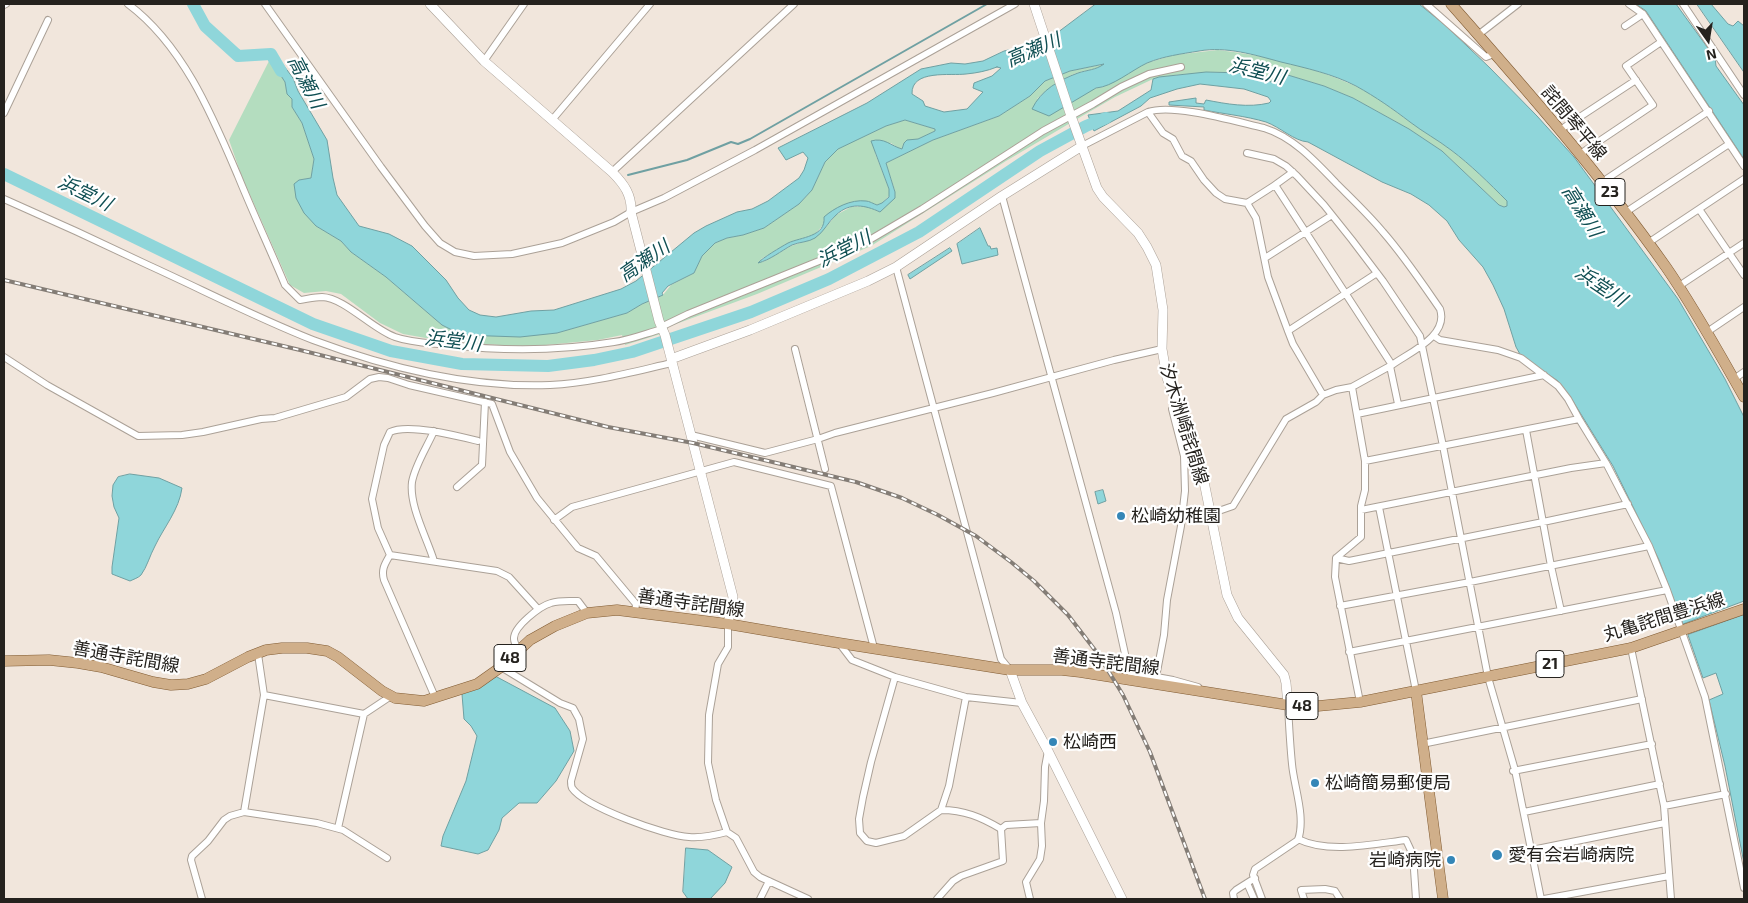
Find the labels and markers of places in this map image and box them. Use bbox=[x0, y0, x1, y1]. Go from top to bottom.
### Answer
place label: 松崎幼稚園 bbox=[1131, 505, 1221, 527]
marker: 松崎幼稚園 bbox=[1115, 510, 1127, 522]
place label: 松崎西 bbox=[1063, 731, 1117, 753]
marker: 松崎西 bbox=[1047, 736, 1059, 748]
place label: 松崎簡易郵便局 bbox=[1325, 772, 1451, 794]
marker: 松崎簡易郵便局 bbox=[1309, 777, 1321, 789]
place label: 愛有会岩崎病院 bbox=[1508, 844, 1634, 866]
marker: 愛有会岩崎病院 bbox=[1490, 848, 1504, 862]
place label: 岩崎病院 bbox=[1369, 849, 1441, 871]
marker: 岩崎病院 bbox=[1445, 854, 1457, 866]

